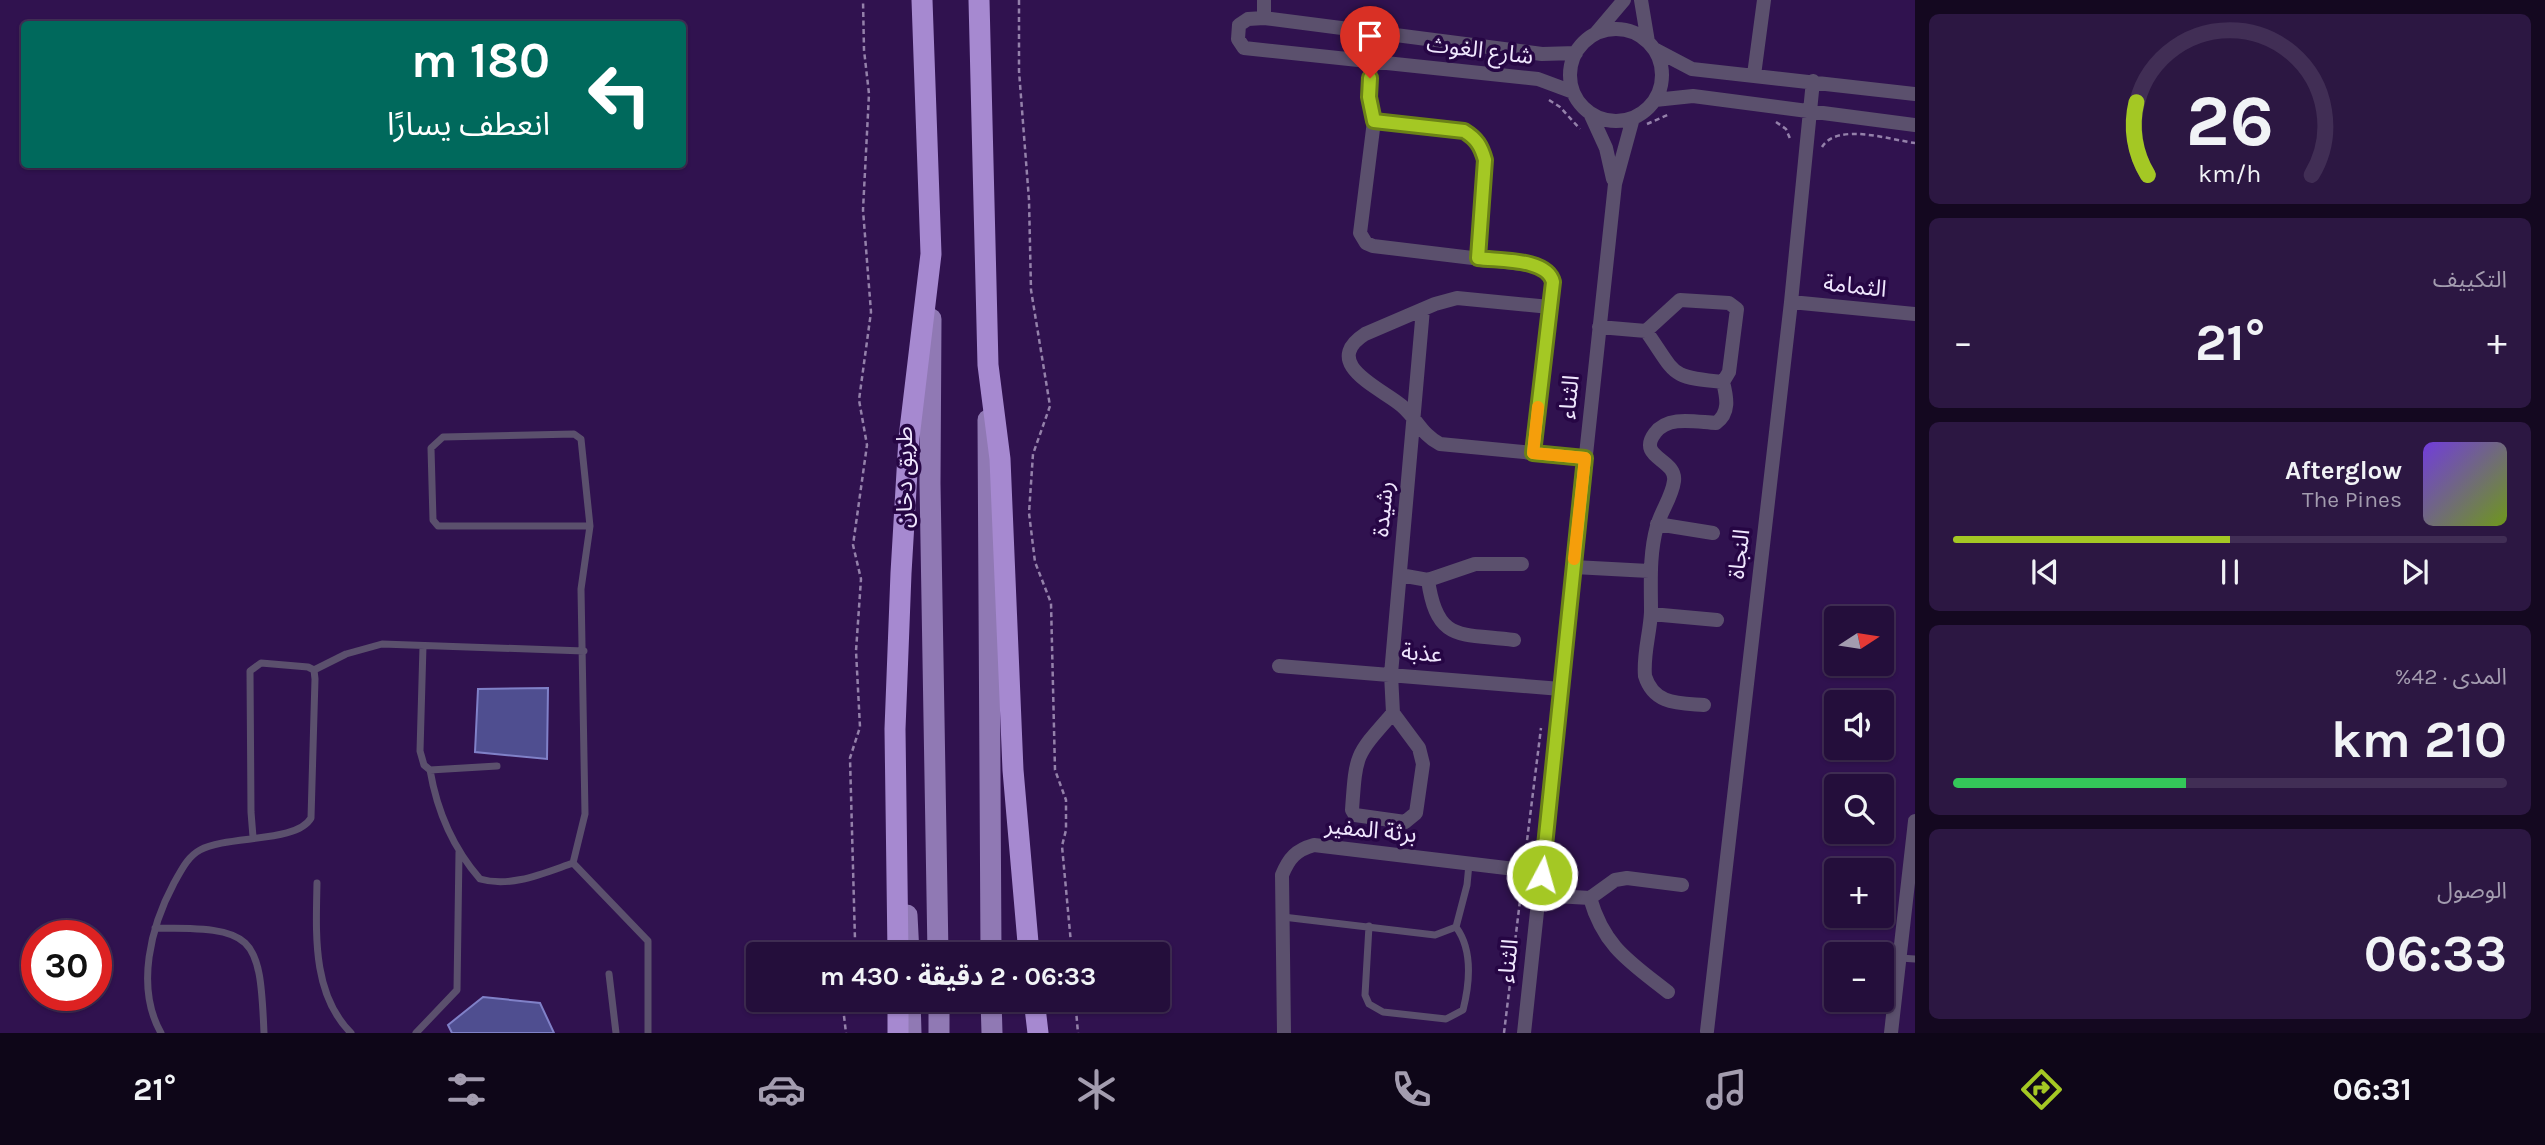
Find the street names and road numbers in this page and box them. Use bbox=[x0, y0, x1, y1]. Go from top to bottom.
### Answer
street label: شارع الغوث bbox=[1425, 30, 1535, 73]
street label: الثمامة bbox=[1822, 269, 1888, 303]
street label: الثناء bbox=[1553, 374, 1585, 420]
street label: طريق دخان bbox=[891, 426, 918, 528]
street label: رشيدة bbox=[1367, 480, 1399, 538]
street label: النجاة bbox=[1723, 528, 1755, 580]
street label: عذبة bbox=[1400, 638, 1444, 668]
street label: برثة المفير bbox=[1323, 812, 1418, 848]
street label: الثناء bbox=[1492, 938, 1524, 984]

